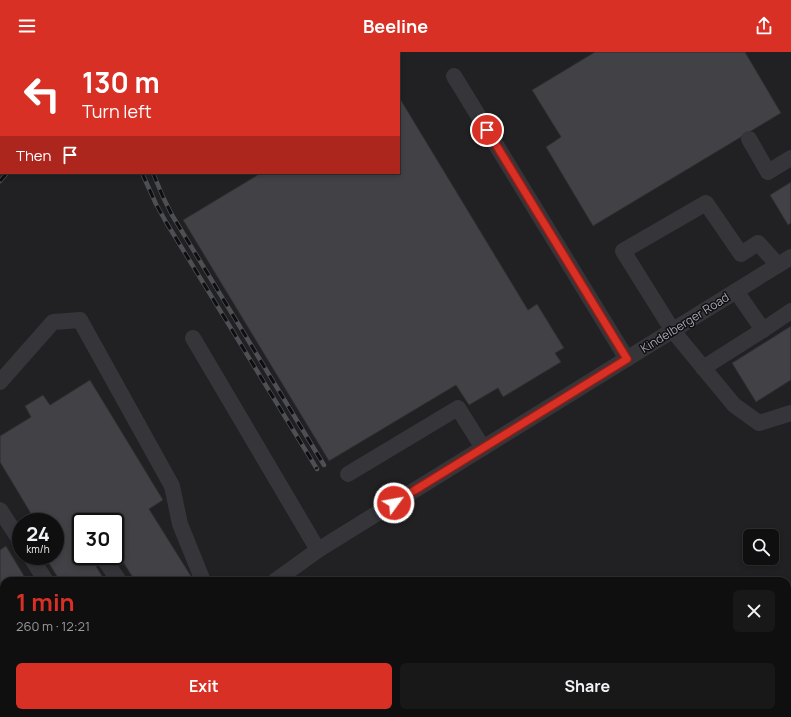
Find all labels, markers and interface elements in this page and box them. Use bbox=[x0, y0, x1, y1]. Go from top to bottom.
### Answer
text: Beeline bbox=[363, 14, 428, 38]
icon: menu bbox=[16, 15, 38, 37]
icon: share bbox=[753, 15, 775, 37]
text: 130 m bbox=[82, 63, 160, 101]
icon: left bbox=[16, 68, 68, 120]
text: Turn left bbox=[82, 99, 152, 123]
pin bbox=[470, 113, 504, 147]
icon: arrive bbox=[476, 119, 498, 141]
icon: arrive bbox=[59, 144, 81, 166]
text: Then bbox=[16, 145, 51, 166]
street label: Kindelberger Road bbox=[637, 288, 732, 357]
position arrow bbox=[373, 482, 415, 524]
speed limit sign: 30 bbox=[72, 513, 124, 565]
text: 24 bbox=[26, 520, 50, 547]
map controls bbox=[743, 529, 779, 565]
button: search bbox=[743, 529, 779, 565]
text: km/h bbox=[26, 542, 50, 556]
text: 1 min bbox=[16, 585, 75, 618]
button: close bbox=[733, 590, 775, 632]
text: 260 m · 12:21 bbox=[16, 617, 90, 635]
button: Exit bbox=[16, 663, 392, 709]
button: Share bbox=[400, 663, 775, 709]

